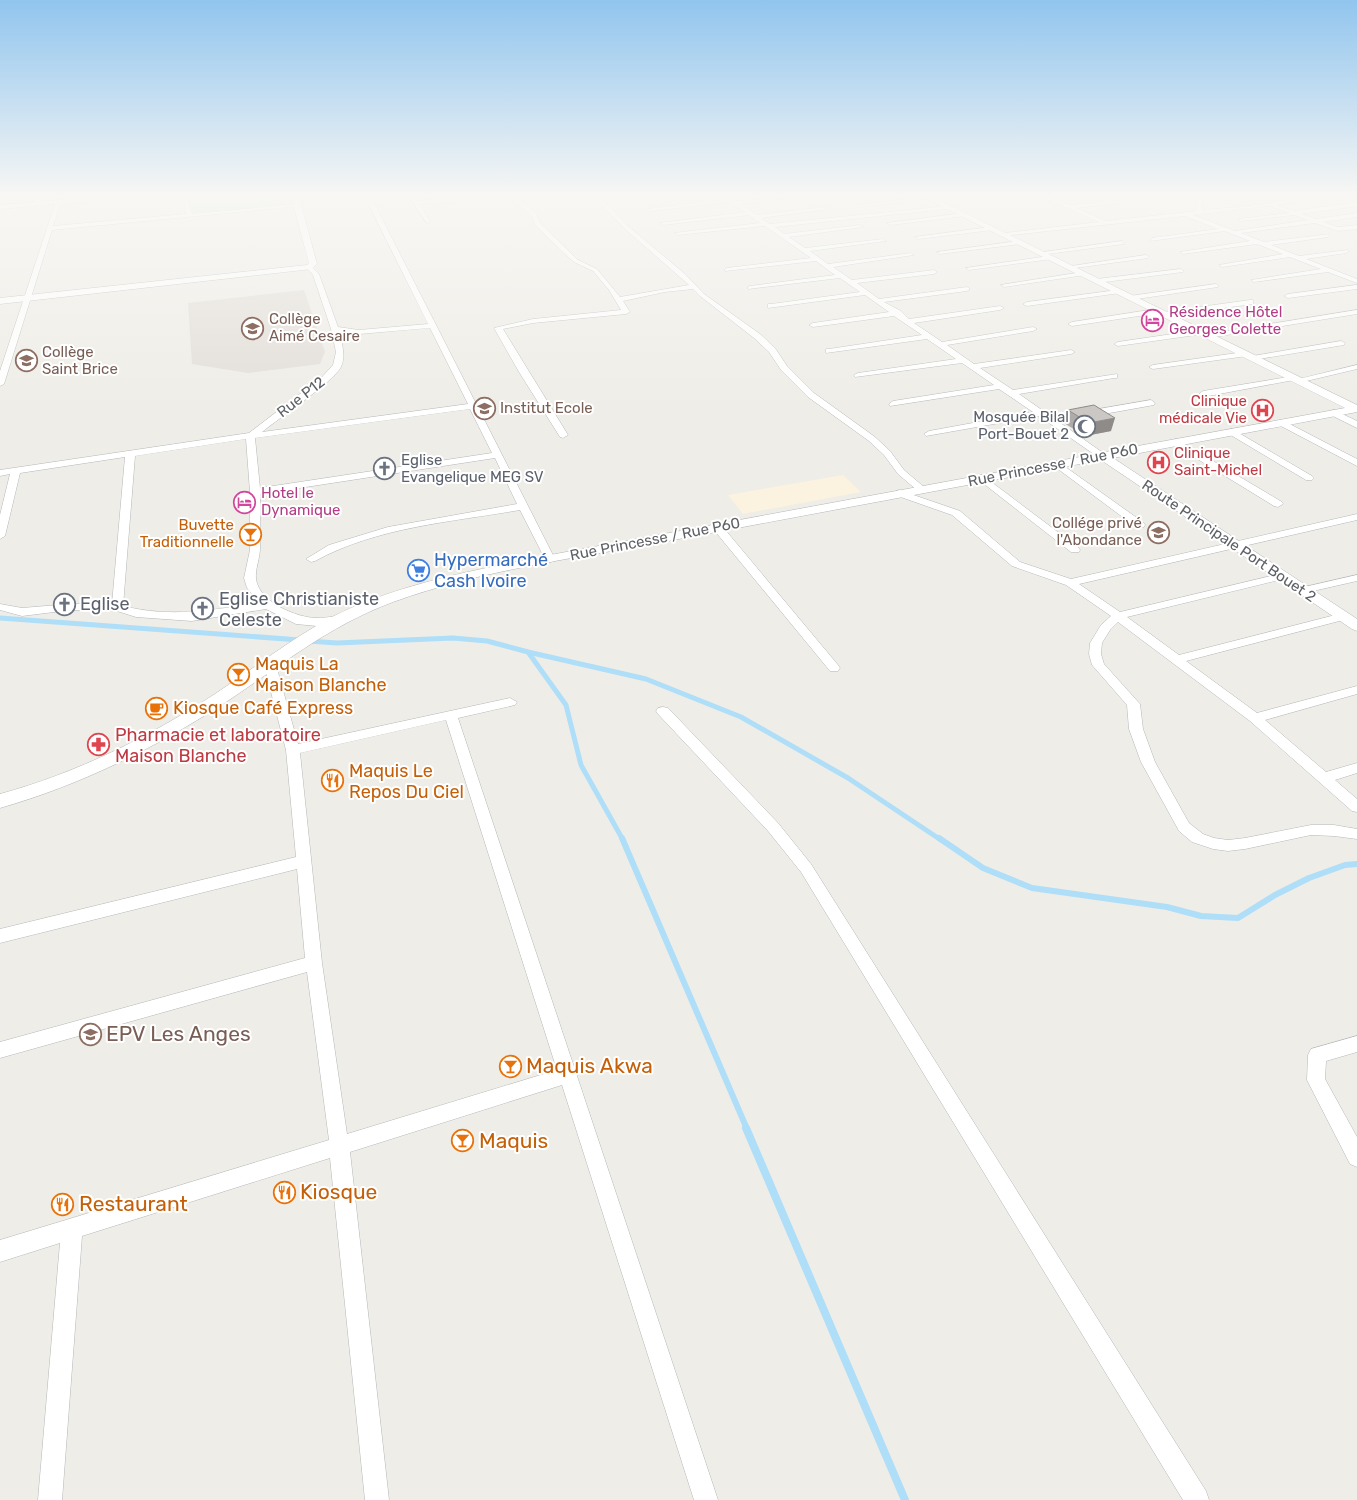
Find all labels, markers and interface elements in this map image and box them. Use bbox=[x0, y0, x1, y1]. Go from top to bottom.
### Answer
place label: Résidence Hôtel Georges Colette bbox=[1169, 303, 1282, 338]
hotel icon: Résidence Hôtel Georges Colette bbox=[1141, 309, 1165, 333]
place label: Collège Aimé Cesaire bbox=[269, 310, 360, 345]
school or university icon: Collège Aimé Cesaire bbox=[241, 316, 265, 340]
place label: Collège Saint Brice bbox=[42, 343, 118, 378]
school or university icon: Collège Saint Brice bbox=[14, 349, 38, 373]
street label: Rue P12 bbox=[273, 373, 329, 421]
place label: Clinique médicale Vie bbox=[1159, 392, 1247, 427]
school or university icon: Institut Ecole bbox=[472, 396, 496, 420]
hospital icon: Clinique médicale Vie bbox=[1251, 398, 1275, 422]
place label: Institut Ecole bbox=[500, 399, 593, 417]
place label: Mosquée Bilal Port-Bouet 2 bbox=[973, 408, 1069, 443]
mosque icon: Mosquée Bilal Port-Bouet 2 bbox=[1073, 414, 1097, 438]
street label: Rue Princesse / Rue P60 bbox=[966, 440, 1140, 490]
place label: Clinique Saint-Michel bbox=[1174, 444, 1262, 479]
hospital icon: Clinique Saint-Michel bbox=[1146, 450, 1170, 474]
place label: Eglise Evangelique MEG SV bbox=[401, 451, 544, 486]
church icon: Eglise Evangelique MEG SV bbox=[373, 457, 397, 481]
street label: Route Principale Port Bouet 2 bbox=[1139, 476, 1320, 606]
place label: Hotel le Dynamique bbox=[261, 484, 340, 519]
hotel icon: Hotel le Dynamique bbox=[233, 490, 257, 514]
street label: Rue Princesse / Rue P60 bbox=[568, 514, 742, 564]
place label: Collége privé l'Abondance bbox=[1052, 514, 1142, 549]
place label: Buvette Traditionnelle bbox=[140, 516, 234, 551]
school or university icon: Collége privé l'Abondance bbox=[1146, 520, 1170, 544]
bar icon: Buvette Traditionnelle bbox=[238, 522, 262, 546]
place label: Hypermarché Cash Ivoire bbox=[434, 549, 548, 592]
supermarket icon: Hypermarché Cash Ivoire bbox=[406, 558, 430, 582]
place label: Eglise Christianiste Celeste bbox=[219, 588, 379, 631]
church icon: Eglise bbox=[52, 592, 76, 616]
place label: Eglise bbox=[80, 593, 130, 615]
church icon: Eglise Christianiste Celeste bbox=[191, 597, 215, 621]
place label: Maquis La Maison Blanche bbox=[255, 653, 387, 696]
bar icon: Maquis La Maison Blanche bbox=[227, 662, 251, 686]
cafe icon: Kiosque Café Express bbox=[145, 696, 169, 720]
place label: Kiosque Café Express bbox=[173, 697, 353, 719]
place label: Pharmacie et laboratoire Maison Blanche bbox=[115, 724, 321, 767]
pharmacy icon: Pharmacie et laboratoire Maison Blanche bbox=[87, 733, 111, 757]
place label: Maquis Le Repos Du Ciel bbox=[349, 760, 464, 803]
restaurant icon: Maquis Le Repos Du Ciel bbox=[321, 769, 345, 793]
place label: EPV Les Anges bbox=[106, 1021, 251, 1046]
school or university icon: EPV Les Anges bbox=[78, 1022, 102, 1046]
place label: Maquis Akwa bbox=[526, 1053, 653, 1078]
bar icon: Maquis Akwa bbox=[498, 1054, 522, 1078]
place label: Maquis bbox=[479, 1128, 548, 1153]
bar icon: Maquis bbox=[451, 1129, 475, 1153]
place label: Kiosque bbox=[300, 1179, 377, 1204]
restaurant icon: Kiosque bbox=[272, 1180, 296, 1204]
place label: Restaurant bbox=[79, 1191, 188, 1216]
restaurant icon: Restaurant bbox=[51, 1192, 75, 1216]

